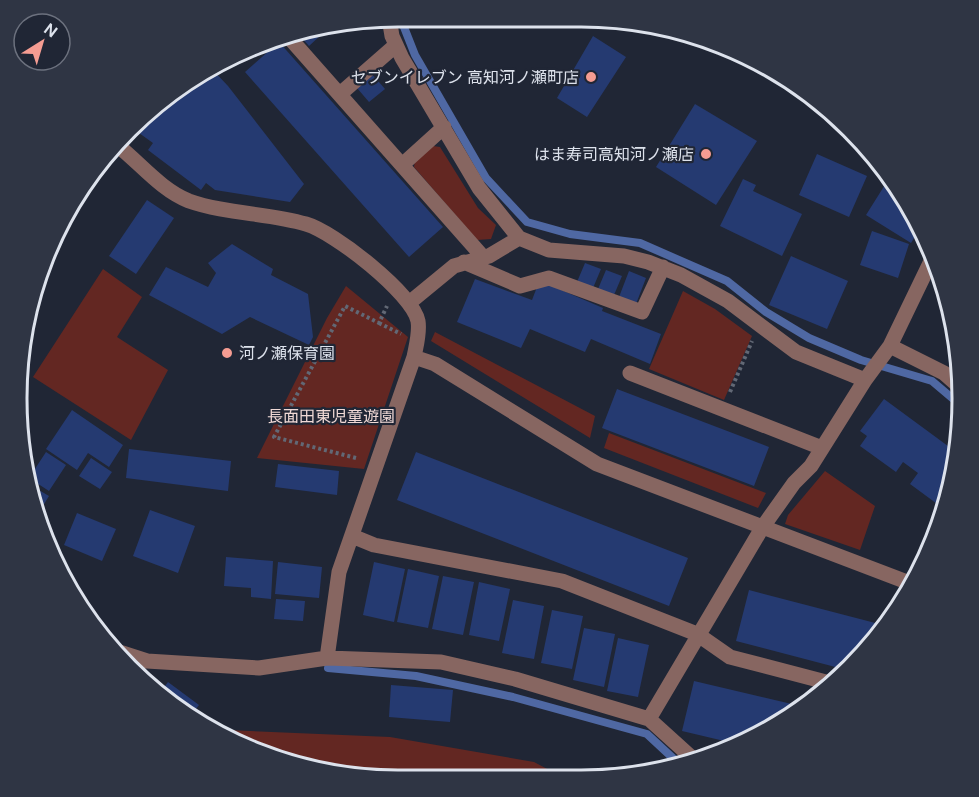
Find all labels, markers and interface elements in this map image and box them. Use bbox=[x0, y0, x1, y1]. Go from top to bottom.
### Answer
north arrow bbox=[12, 12, 72, 72]
text: N bbox=[40, 19, 62, 42]
place label: セブンイレブン 高知河ノ瀬町店 bbox=[351, 67, 579, 88]
marker: セブンイレブン 高知河ノ瀬町店 bbox=[584, 70, 598, 84]
place label: はま寿司高知河ノ瀬店 bbox=[534, 144, 694, 165]
marker: はま寿司高知河ノ瀬店 bbox=[699, 147, 713, 161]
place label: 河ノ瀬保育園 bbox=[239, 343, 335, 364]
marker: 河ノ瀬保育園 bbox=[220, 346, 234, 360]
park label: 長面田東児童遊園 bbox=[267, 406, 395, 427]

